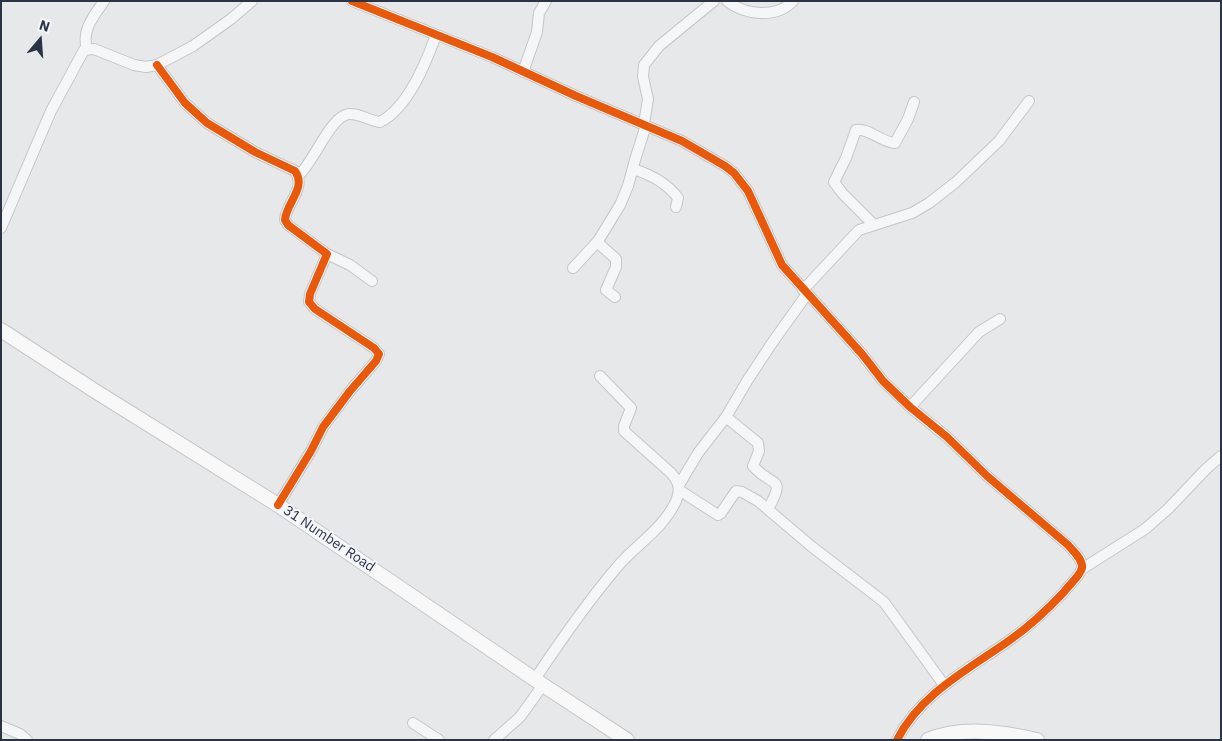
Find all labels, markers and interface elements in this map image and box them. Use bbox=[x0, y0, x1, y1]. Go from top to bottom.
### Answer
north arrow bbox=[15, 15, 65, 65]
text: N bbox=[37, 16, 52, 36]
street label: 31 Number Road bbox=[280, 502, 378, 576]

